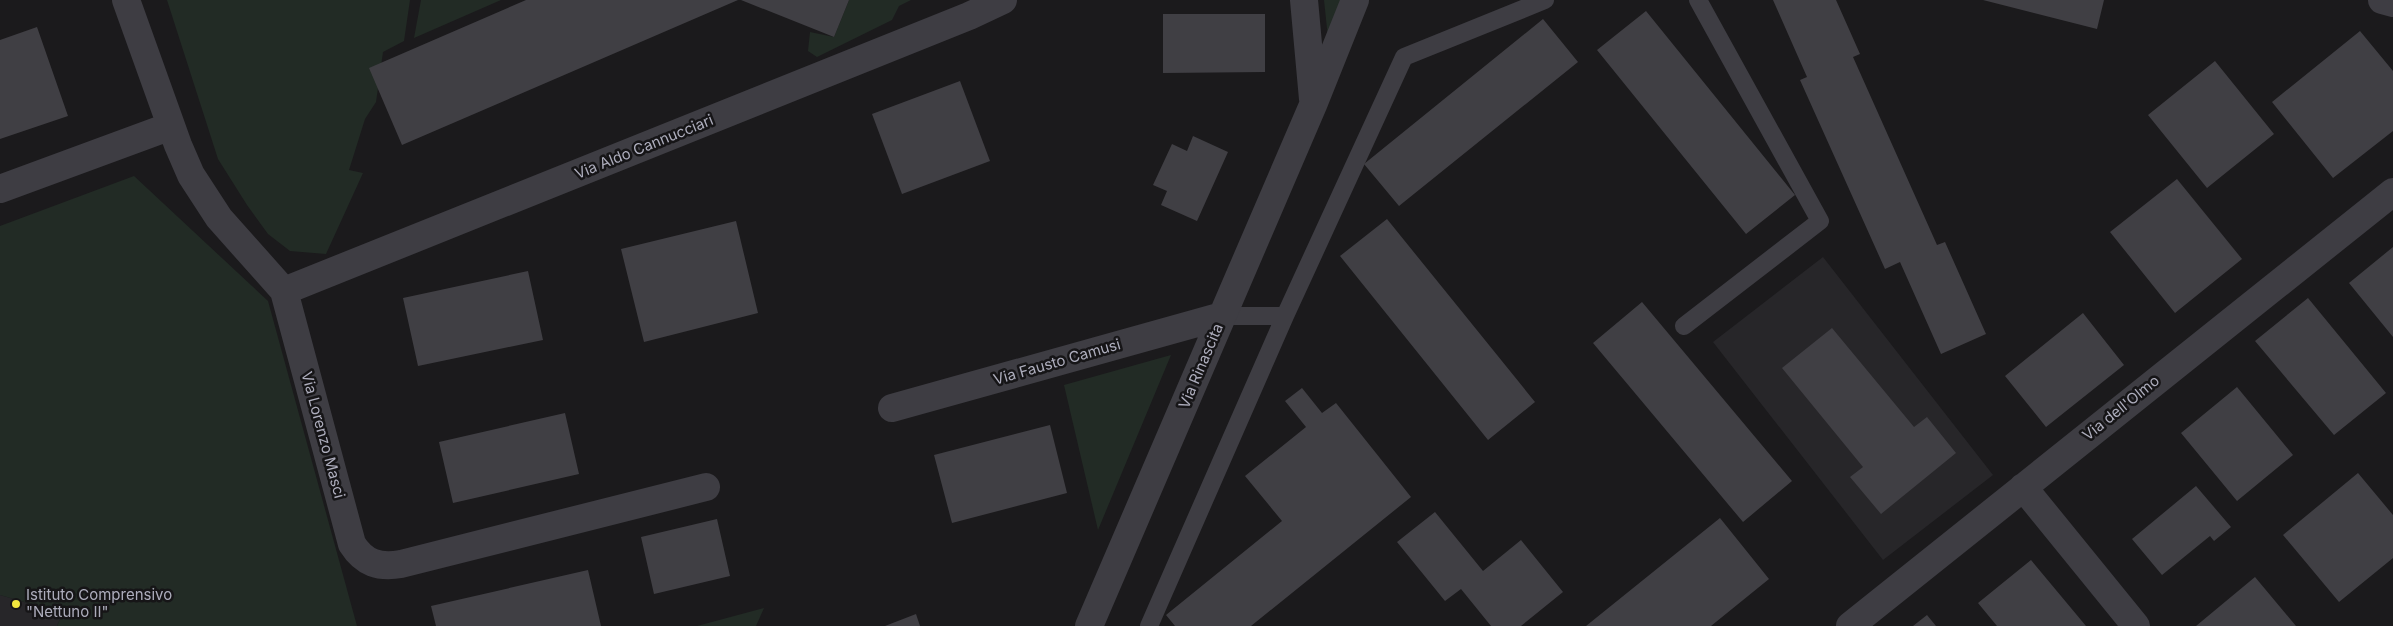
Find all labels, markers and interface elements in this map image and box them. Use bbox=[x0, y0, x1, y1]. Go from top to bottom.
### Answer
street label: Via Aldo Cannucciari bbox=[572, 110, 716, 183]
street label: Via Rinascita bbox=[1174, 320, 1227, 411]
street label: Via Fausto Camusi bbox=[991, 334, 1123, 389]
street label: Via Lorenzo Masci bbox=[297, 369, 350, 500]
street label: Via dell'Olmo bbox=[2078, 371, 2163, 444]
place label: Istituto Comprensivo "Nettuno II" bbox=[26, 585, 172, 621]
marker: Istituto Comprensivo "Nettuno II" bbox=[10, 598, 22, 610]

